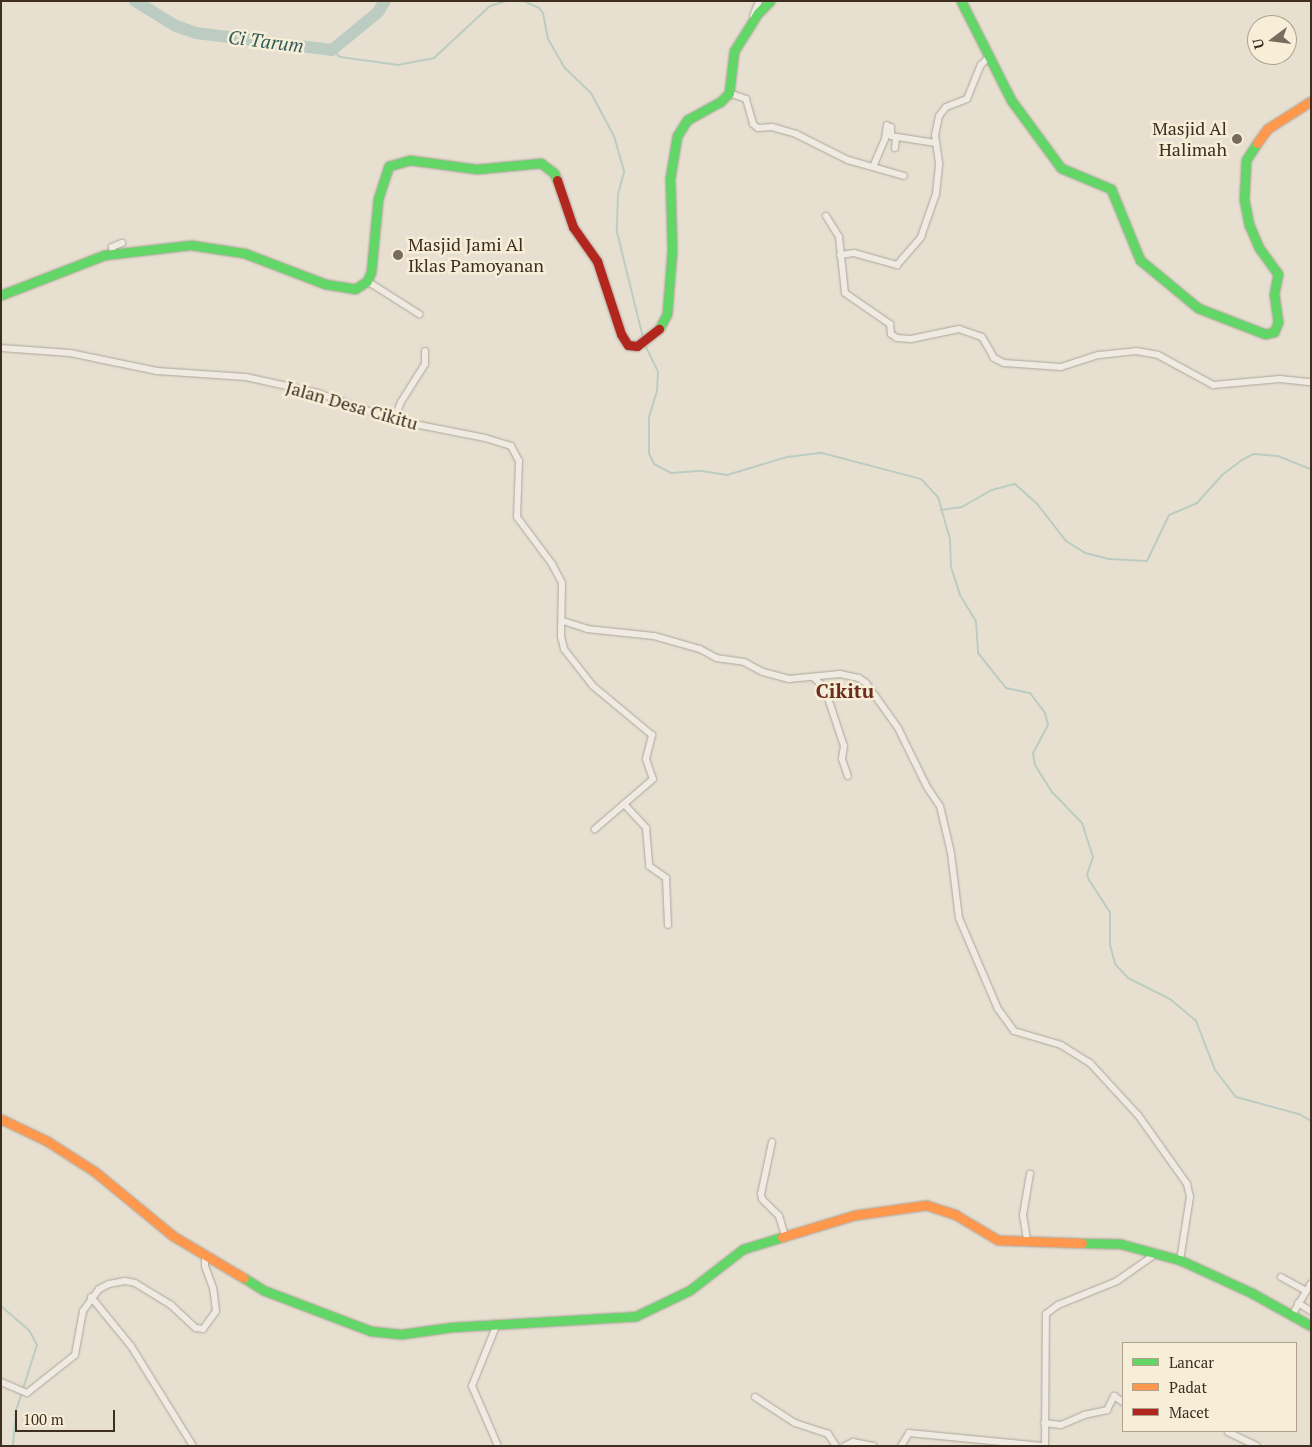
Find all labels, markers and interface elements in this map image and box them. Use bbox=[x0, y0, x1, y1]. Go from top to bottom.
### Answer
north arrow bbox=[1247, 15, 1297, 65]
water label: Ci Tarum bbox=[227, 25, 305, 57]
text: U bbox=[1248, 36, 1268, 51]
place label: Masjid Al Halimah bbox=[1152, 118, 1227, 160]
marker: Masjid Al Halimah bbox=[1231, 133, 1243, 145]
place label: Masjid Jami Al Iklas Pamoyanan bbox=[408, 234, 544, 276]
marker: Masjid Jami Al Iklas Pamoyanan bbox=[392, 249, 404, 261]
street label: Jalan Desa Cikitu bbox=[283, 376, 421, 434]
district label: Cikitu bbox=[816, 678, 874, 702]
legend bbox=[1122, 1342, 1297, 1432]
text: Lancar bbox=[1169, 1352, 1214, 1372]
text: Padat bbox=[1169, 1377, 1207, 1397]
scale bar bbox=[18, 1400, 118, 1432]
text: Macet bbox=[1169, 1402, 1209, 1422]
text: 100 m bbox=[23, 1409, 64, 1429]

